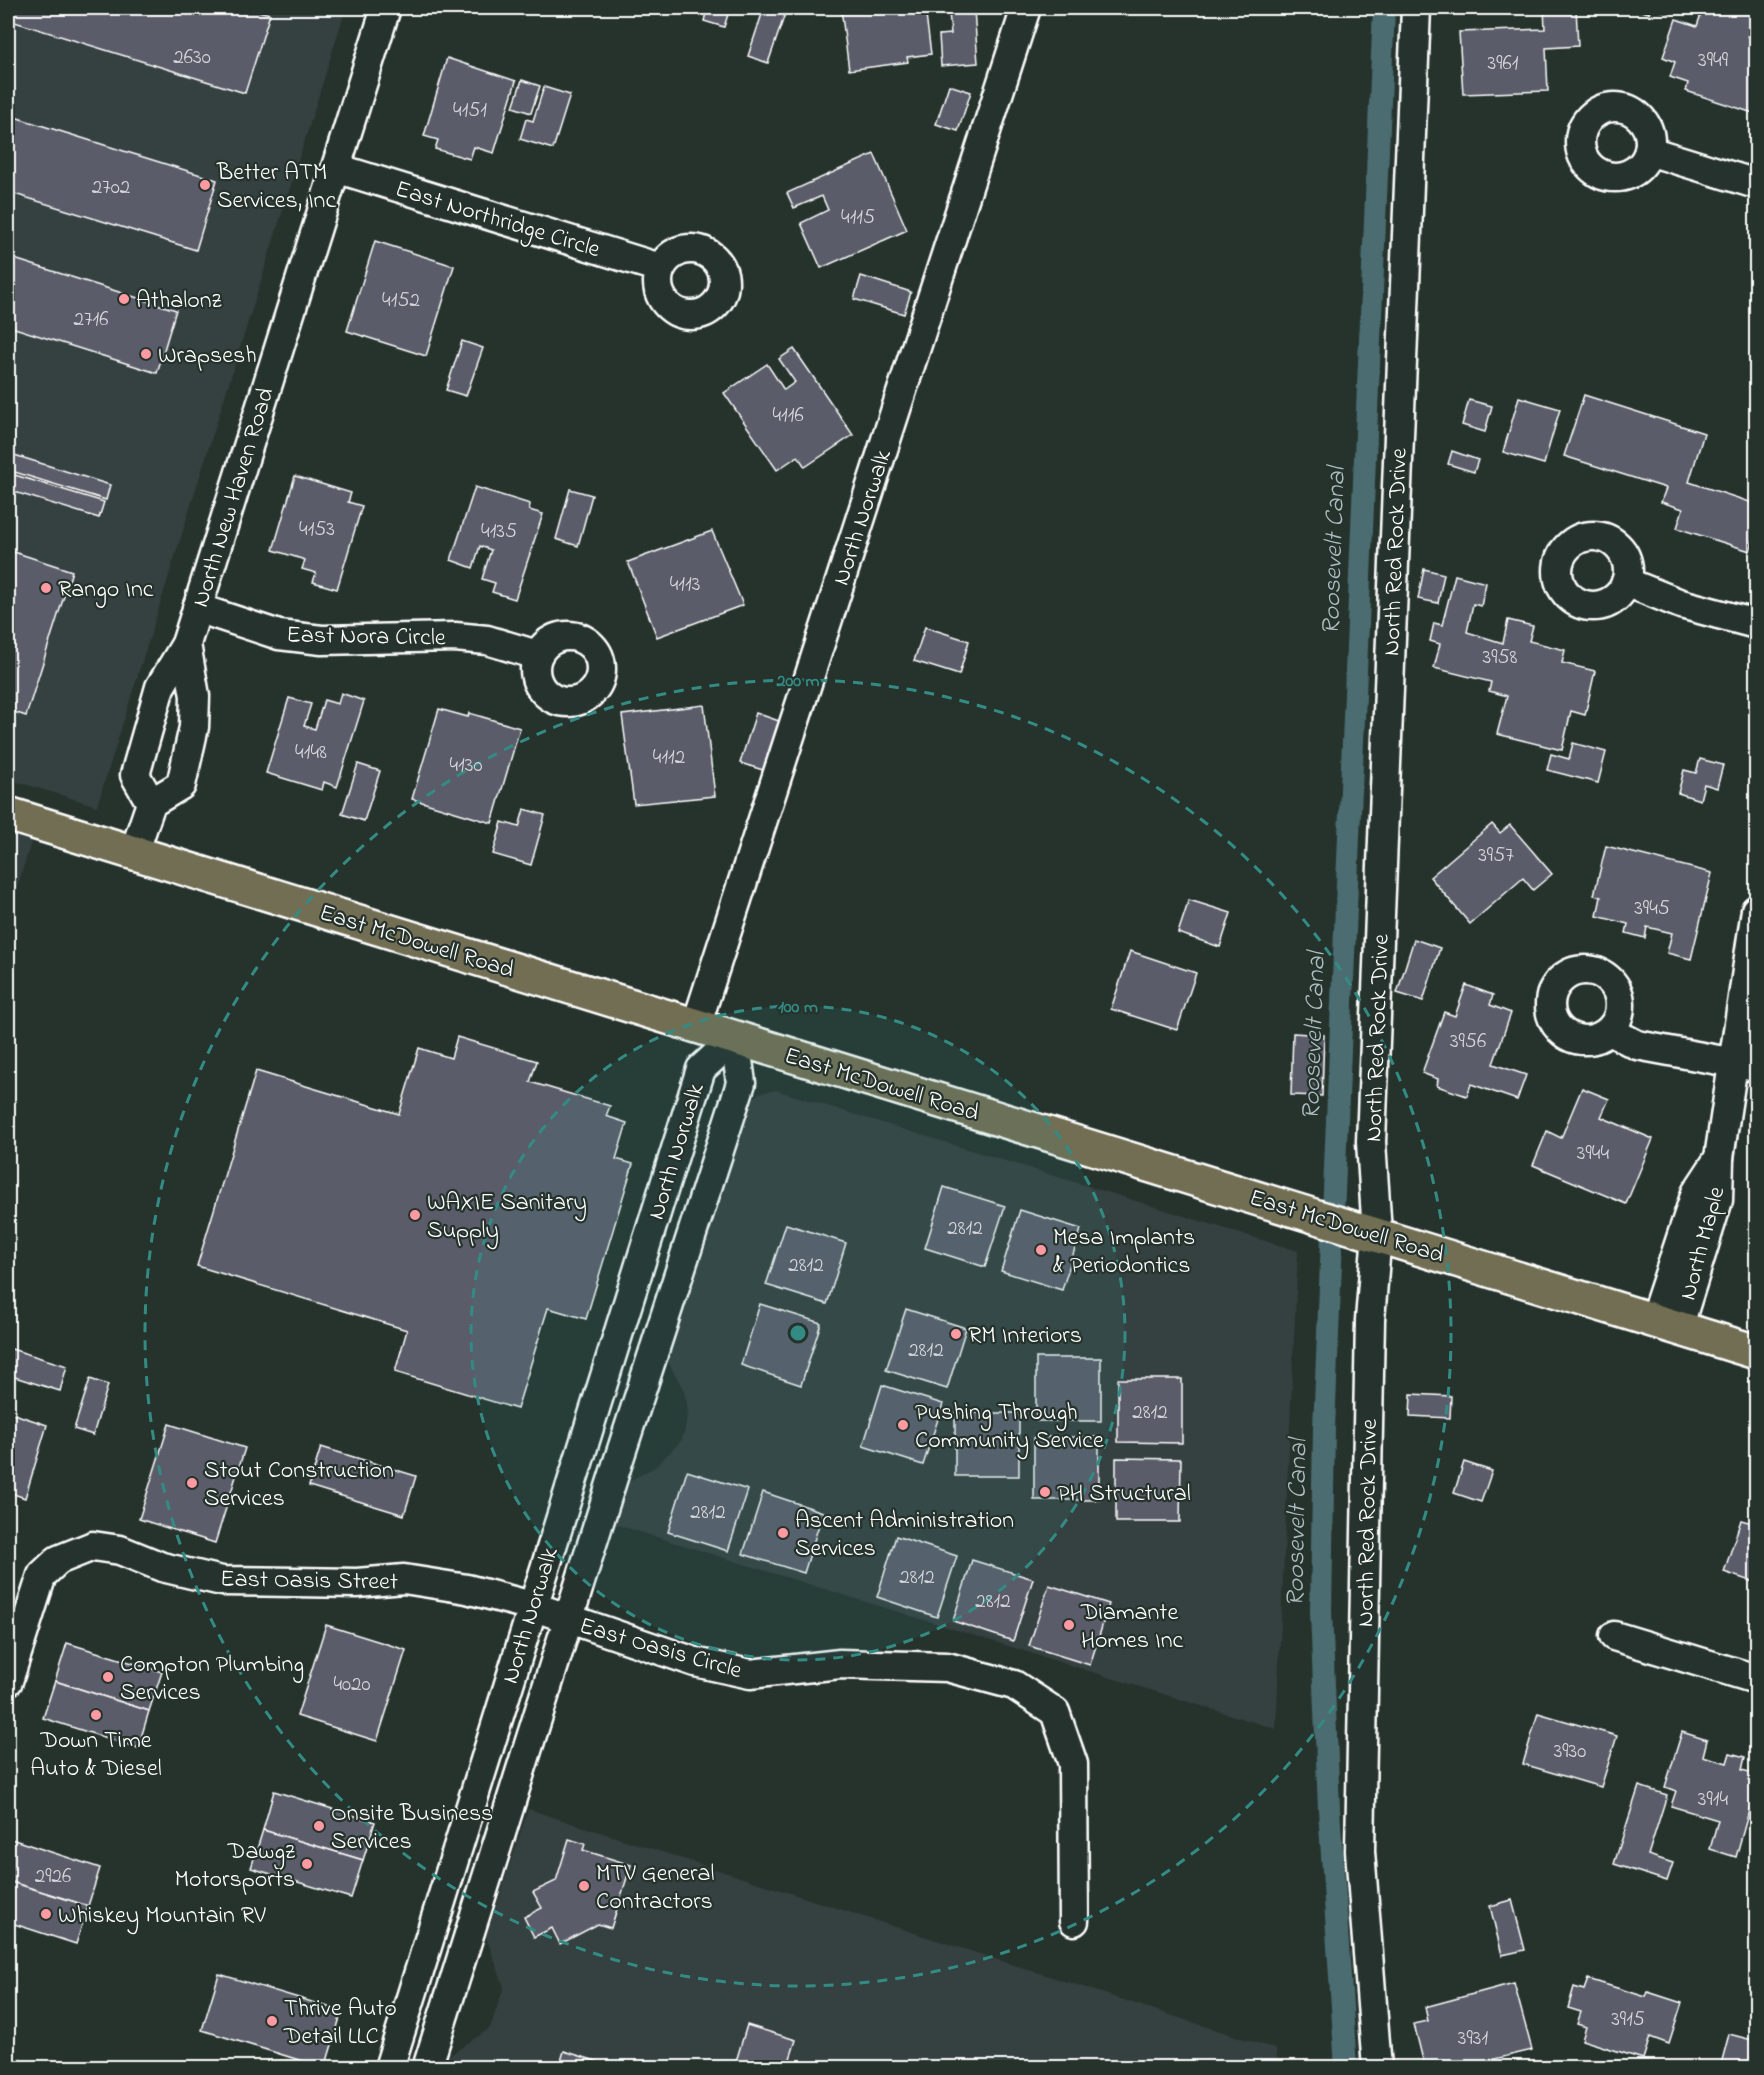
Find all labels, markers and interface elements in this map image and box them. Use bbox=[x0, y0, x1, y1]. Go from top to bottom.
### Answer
house number: 2630 bbox=[173, 43, 211, 73]
house number: 3949 bbox=[1698, 46, 1729, 76]
house number: 3961 bbox=[1488, 49, 1519, 79]
house number: 4151 bbox=[453, 96, 487, 126]
place label: Better ATM Services, Inc bbox=[216, 156, 336, 219]
house number: 2702 bbox=[92, 173, 130, 203]
street label: East Northridge Circle bbox=[391, 173, 604, 268]
marker: Better ATM Services, Inc bbox=[198, 178, 212, 192]
house number: 4115 bbox=[841, 203, 875, 233]
place label: Athalonz bbox=[136, 284, 223, 319]
house number: 4152 bbox=[382, 286, 420, 316]
marker: Athalonz bbox=[117, 292, 131, 306]
house number: 2716 bbox=[73, 305, 109, 335]
place label: Wrapsesh bbox=[158, 339, 257, 374]
marker: Wrapsesh bbox=[139, 347, 153, 361]
street label: North New Haven Road bbox=[184, 383, 285, 612]
house number: 4116 bbox=[772, 401, 804, 431]
street label: North Norwalk bbox=[825, 445, 902, 590]
street label: North Red Rock Drive bbox=[1375, 447, 1418, 657]
water label: Roosevelt Canal bbox=[1313, 464, 1357, 636]
house number: 4153 bbox=[299, 515, 335, 545]
house number: 4135 bbox=[481, 517, 517, 547]
house number: 4113 bbox=[670, 570, 700, 600]
place label: Rango Inc bbox=[58, 573, 154, 608]
marker: Rango Inc bbox=[39, 581, 53, 595]
street label: East Nora Circle bbox=[286, 619, 446, 656]
house number: 3958 bbox=[1483, 643, 1518, 673]
text: 200 m bbox=[776, 669, 820, 695]
house number: 4148 bbox=[295, 738, 327, 768]
house number: 4112 bbox=[653, 743, 685, 773]
house number: 4130 bbox=[449, 751, 483, 781]
house number: 3957 bbox=[1478, 841, 1514, 871]
house number: 3945 bbox=[1634, 894, 1670, 924]
street label: East McDowell Road bbox=[315, 896, 518, 989]
street label: North Red Rock Drive bbox=[1357, 933, 1400, 1143]
water label: Roosevelt Canal bbox=[1293, 949, 1337, 1121]
text: 100 m bbox=[778, 995, 818, 1021]
house number: 3956 bbox=[1450, 1027, 1486, 1057]
street label: East McDowell Road bbox=[780, 1039, 983, 1132]
street label: North Norwalk bbox=[640, 1079, 715, 1224]
house number: 3944 bbox=[1577, 1139, 1609, 1169]
street label: East McDowell Road bbox=[1245, 1181, 1448, 1274]
street label: North Maple bbox=[1671, 1183, 1735, 1304]
place label: WAXIE Sanitary Supply bbox=[427, 1186, 587, 1250]
marker: WAXIE Sanitary Supply bbox=[408, 1208, 422, 1222]
house number: 2812 bbox=[947, 1214, 983, 1244]
place label: Mesa Implants & Periodontics bbox=[1053, 1221, 1195, 1284]
marker: Mesa Implants & Periodontics bbox=[1034, 1243, 1048, 1257]
house number: 2812 bbox=[788, 1251, 824, 1281]
place label: RM Interiors bbox=[968, 1319, 1082, 1354]
centre of rings bbox=[788, 1323, 808, 1343]
marker: RM Interiors bbox=[949, 1327, 963, 1341]
house number: 2812 bbox=[908, 1336, 944, 1366]
place label: Pushing Through Community Service bbox=[915, 1396, 1104, 1460]
house number: 2812 bbox=[1132, 1398, 1168, 1428]
marker: Pushing Through Community Service bbox=[896, 1418, 910, 1432]
street label: North Red Rock Drive bbox=[1349, 1418, 1388, 1627]
water label: Roosevelt Canal bbox=[1278, 1436, 1319, 1607]
place label: Stout Construction Services bbox=[204, 1454, 394, 1517]
marker: Stout Construction Services bbox=[185, 1476, 199, 1490]
place label: PH Structural bbox=[1057, 1477, 1191, 1512]
marker: PH Structural bbox=[1038, 1485, 1052, 1499]
house number: 2812 bbox=[690, 1498, 726, 1528]
place label: Ascent Administration Services bbox=[795, 1504, 1014, 1567]
marker: Ascent Administration Services bbox=[776, 1526, 790, 1540]
street label: North Norwalk bbox=[494, 1543, 569, 1688]
street label: East Oasis Street bbox=[220, 1562, 398, 1601]
house number: 2812 bbox=[899, 1563, 935, 1593]
house number: 2812 bbox=[975, 1587, 1011, 1617]
place label: Diamante Homes Inc bbox=[1080, 1596, 1183, 1659]
street label: East Oasis Circle bbox=[575, 1609, 746, 1689]
marker: Diamante Homes Inc bbox=[1062, 1618, 1076, 1632]
place label: Compton Plumbing Services bbox=[120, 1648, 304, 1711]
marker: Compton Plumbing Services bbox=[101, 1670, 115, 1684]
house number: 4020 bbox=[333, 1670, 371, 1700]
marker: Down Time Auto & Diesel bbox=[89, 1708, 103, 1722]
place label: Down Time Auto & Diesel bbox=[30, 1724, 162, 1787]
house number: 3930 bbox=[1554, 1737, 1586, 1767]
house number: 3914 bbox=[1698, 1785, 1729, 1815]
place label: Onsite Business Services bbox=[331, 1797, 493, 1860]
marker: Onsite Business Services bbox=[312, 1819, 326, 1833]
place label: Dawgz Motorsports bbox=[174, 1835, 296, 1898]
marker: Dawgz Motorsports bbox=[300, 1857, 314, 1871]
place label: MTV General Contractors bbox=[596, 1857, 714, 1920]
house number: 2926 bbox=[35, 1862, 71, 1892]
marker: MTV General Contractors bbox=[577, 1879, 591, 1893]
place label: Whiskey Mountain RV bbox=[58, 1899, 266, 1935]
marker: Whiskey Mountain RV bbox=[39, 1907, 53, 1921]
place label: Thrive Auto Detail LLC bbox=[283, 1992, 397, 2055]
house number: 3915 bbox=[1611, 2005, 1645, 2035]
marker: Thrive Auto Detail LLC bbox=[265, 2014, 279, 2028]
house number: 3931 bbox=[1458, 2024, 1488, 2054]

